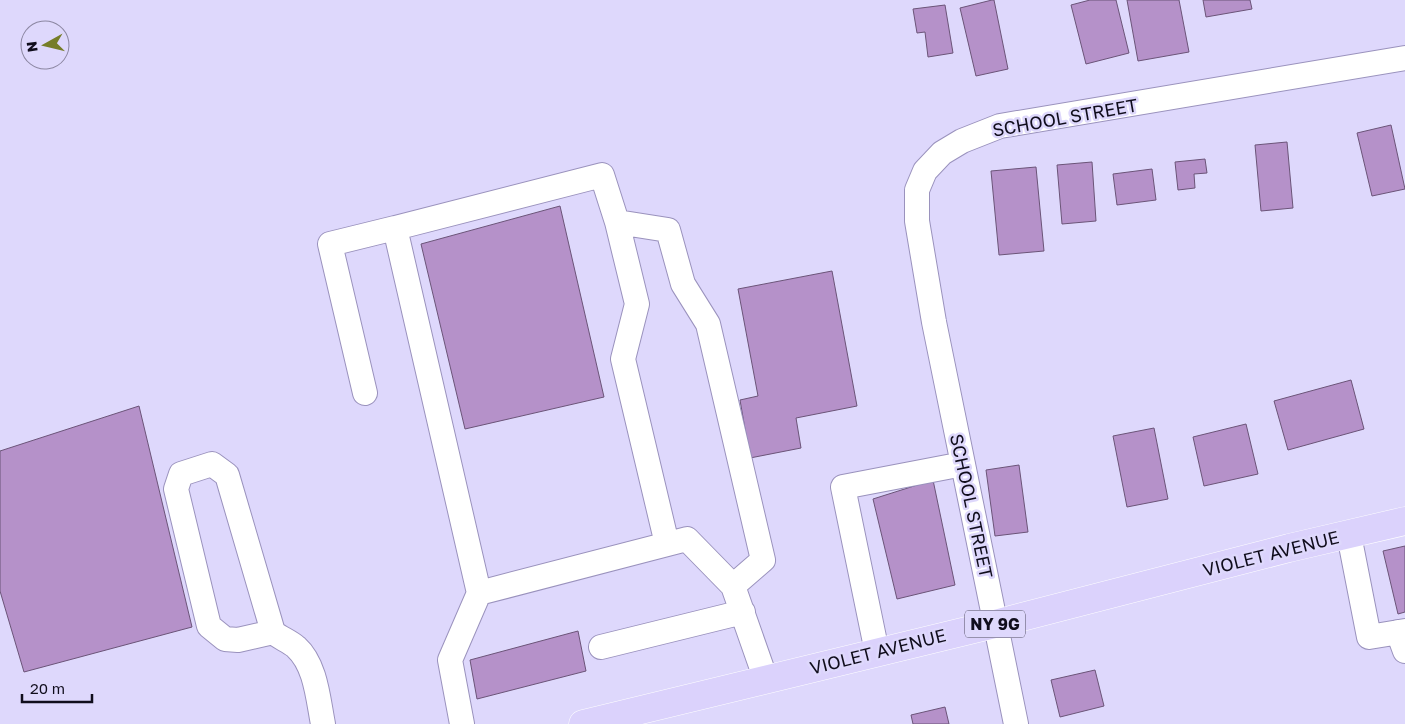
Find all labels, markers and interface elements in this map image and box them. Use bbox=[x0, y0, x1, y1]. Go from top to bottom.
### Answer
north arrow bbox=[20, 20, 70, 70]
text: N bbox=[22, 40, 41, 53]
street label: SCHOOL STREET bbox=[991, 93, 1139, 141]
street label: SCHOOL STREET bbox=[946, 432, 998, 580]
street label: VIOLET AVENUE bbox=[1200, 525, 1341, 581]
road number: NY 9G bbox=[965, 610, 1025, 638]
street label: VIOLET AVENUE bbox=[807, 623, 948, 679]
scale bar bbox=[22, 672, 92, 704]
text: 20 m bbox=[30, 679, 65, 697]

